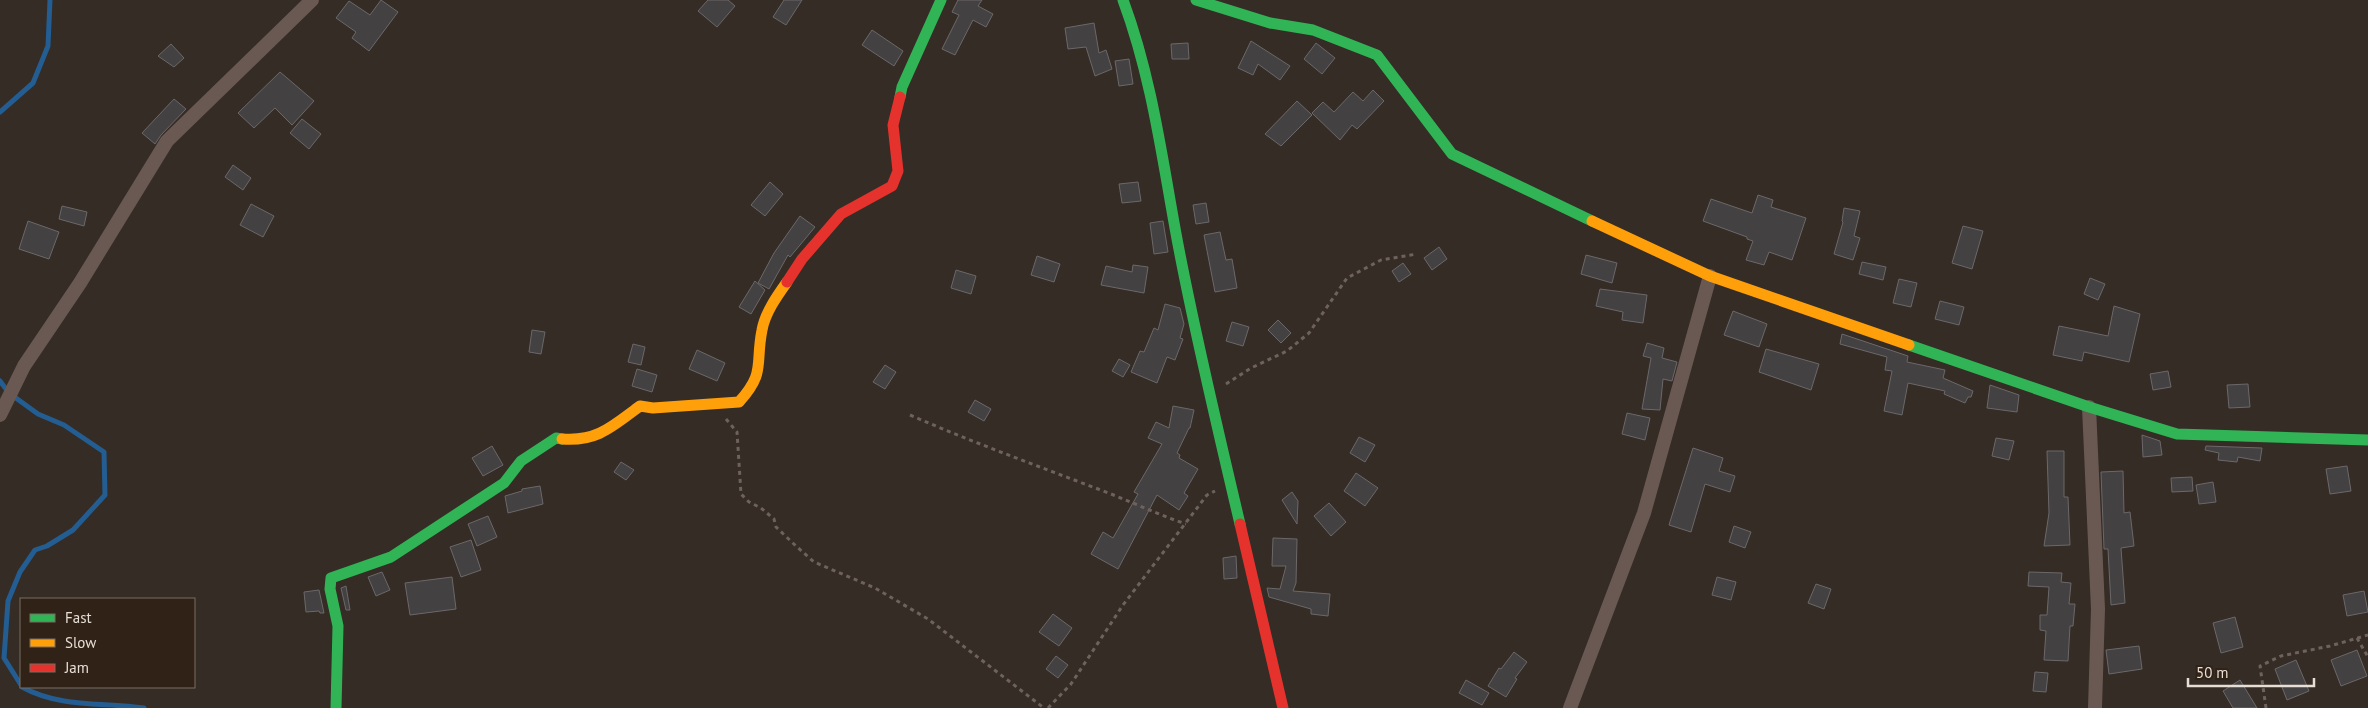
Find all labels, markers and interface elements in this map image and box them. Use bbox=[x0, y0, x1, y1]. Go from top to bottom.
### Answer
legend bbox=[20, 598, 195, 688]
text: Fast bbox=[65, 608, 92, 627]
text: Slow bbox=[65, 633, 96, 652]
scale bar bbox=[2188, 656, 2314, 688]
text: Jam bbox=[64, 658, 89, 677]
text: 50 m bbox=[2196, 663, 2229, 682]

